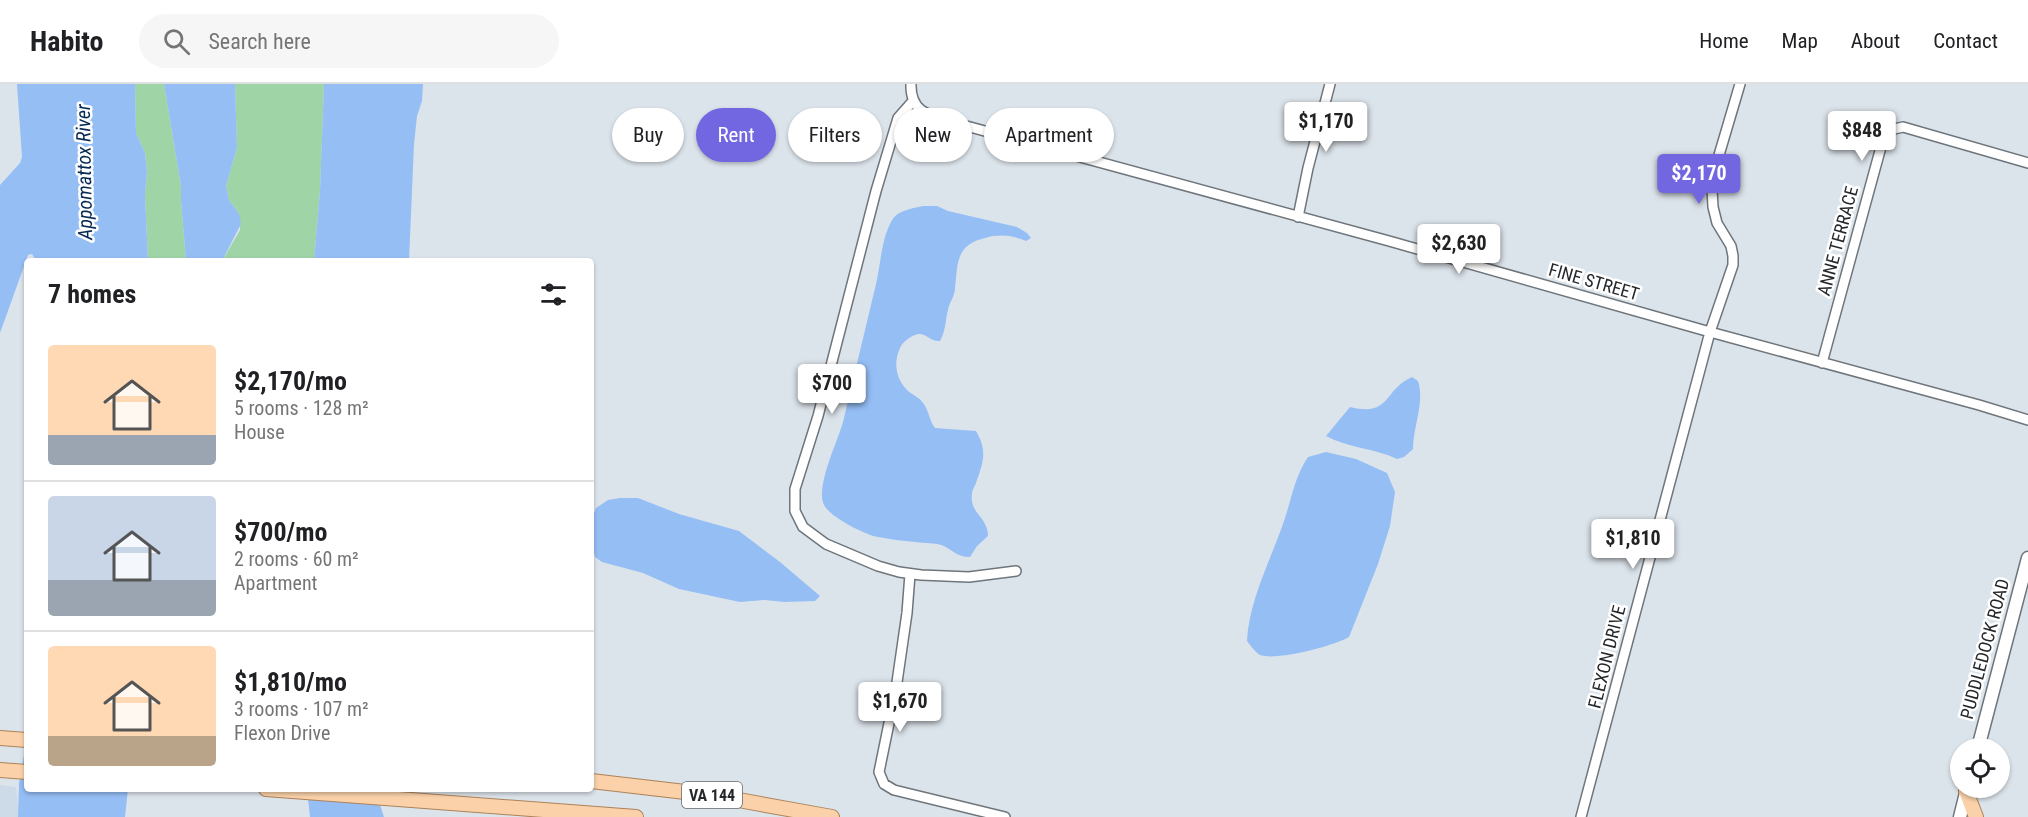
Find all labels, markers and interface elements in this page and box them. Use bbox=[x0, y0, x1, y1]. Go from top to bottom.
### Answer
search box bbox=[139, 14, 559, 68]
text: Habito bbox=[30, 25, 103, 58]
icon: search bbox=[160, 25, 193, 58]
text: Search here bbox=[208, 29, 311, 54]
text: Home bbox=[1699, 29, 1749, 53]
text: Map bbox=[1782, 29, 1818, 53]
text: About bbox=[1851, 29, 1900, 53]
text: Contact bbox=[1933, 29, 1998, 53]
pin: $1,170 bbox=[1277, 102, 1375, 153]
water label: Appomattox River bbox=[71, 103, 97, 241]
chip: Buy bbox=[612, 108, 684, 162]
chip: Rent bbox=[696, 108, 776, 162]
chip: Filters bbox=[788, 108, 882, 162]
chip: New bbox=[894, 108, 972, 162]
chip: Apartment bbox=[984, 108, 1114, 162]
text: $1,170 bbox=[1298, 109, 1354, 133]
pin: $848 bbox=[1826, 111, 1898, 162]
text: $848 bbox=[1842, 118, 1882, 142]
pin: $2,170 bbox=[1650, 154, 1748, 205]
text: $2,170 bbox=[1671, 161, 1727, 185]
street label: ANNE TERRACE bbox=[1813, 184, 1862, 298]
pin: $2,630 bbox=[1410, 224, 1508, 275]
text: $2,630 bbox=[1431, 231, 1487, 255]
street label: FINE STREET bbox=[1546, 259, 1642, 304]
icon: filters bbox=[537, 278, 570, 311]
text: 7 homes bbox=[48, 279, 136, 309]
pin: $700 bbox=[796, 364, 868, 415]
text: $2,170/mo bbox=[234, 366, 347, 396]
icon: home bbox=[96, 369, 168, 441]
text: $700 bbox=[812, 371, 852, 395]
text: 5 rooms · 128 m² bbox=[234, 396, 369, 420]
text: House bbox=[234, 420, 285, 444]
text: $700/mo bbox=[234, 517, 327, 547]
pin: $1,810 bbox=[1584, 519, 1682, 570]
icon: home bbox=[96, 520, 168, 592]
text: $1,810 bbox=[1605, 526, 1661, 550]
text: 2 rooms · 60 m² bbox=[234, 547, 359, 571]
text: Apartment bbox=[234, 571, 318, 595]
street label: PUDDLEDOCK ROAD bbox=[1956, 576, 2013, 721]
street label: FLEXON DRIVE bbox=[1584, 603, 1629, 711]
text: $1,810/mo bbox=[234, 667, 347, 697]
icon: home bbox=[96, 670, 168, 742]
pin: $1,670 bbox=[851, 682, 949, 733]
text: $1,670 bbox=[872, 689, 928, 713]
text: 3 rooms · 107 m² bbox=[234, 697, 369, 721]
text: Flexon Drive bbox=[234, 721, 330, 745]
map controls bbox=[1950, 738, 2010, 798]
button: locate bbox=[1950, 738, 2010, 798]
road number: VA 144 bbox=[682, 782, 742, 808]

